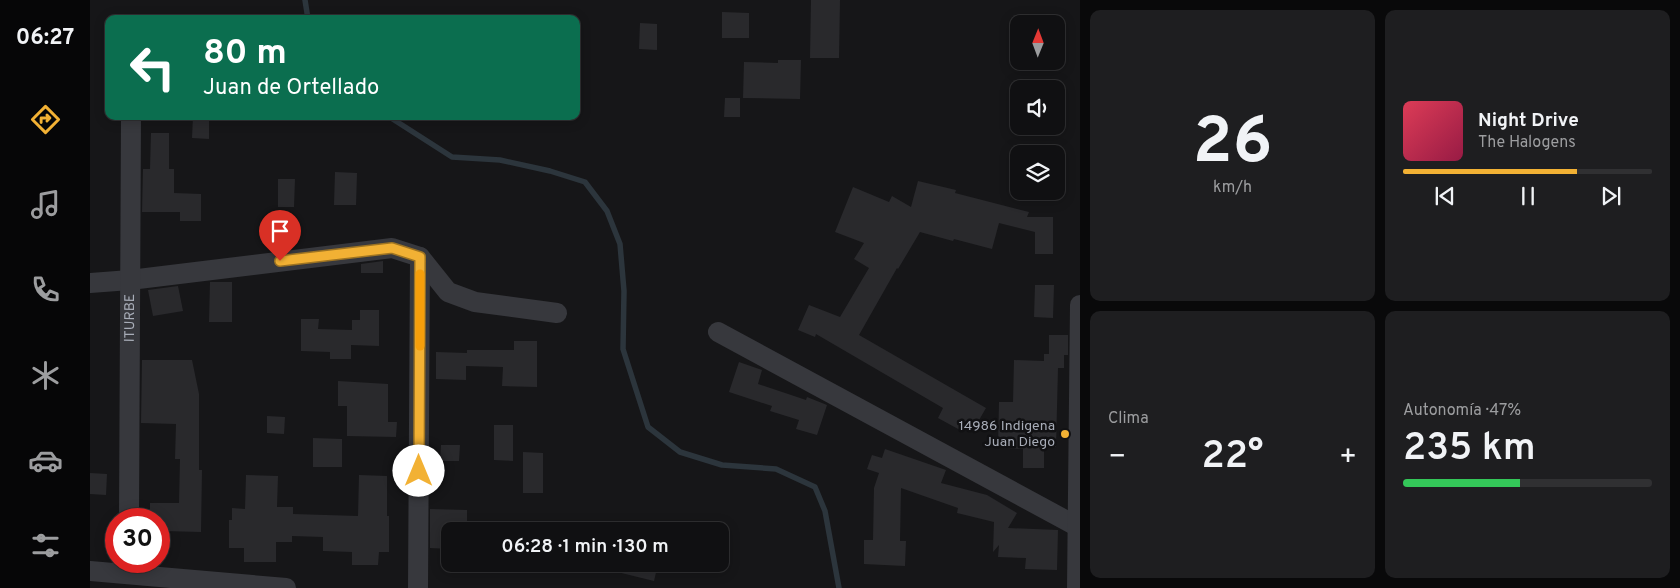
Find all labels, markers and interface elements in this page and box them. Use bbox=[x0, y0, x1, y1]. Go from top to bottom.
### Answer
north arrow bbox=[1010, 15, 1065, 70]
map controls bbox=[1010, 15, 1065, 200]
text: 06:27 bbox=[16, 25, 74, 52]
text: 80 m bbox=[203, 32, 287, 76]
icon: left bbox=[120, 35, 185, 100]
text: Juan de Ortellado bbox=[203, 75, 379, 102]
button: sound bbox=[1010, 80, 1065, 135]
icon: directions bbox=[28, 102, 63, 137]
text: 26 bbox=[1193, 104, 1272, 186]
text: Night Drive bbox=[1478, 109, 1579, 133]
text: The Halogens bbox=[1478, 133, 1576, 153]
button: layers bbox=[1010, 145, 1065, 200]
text: km/h bbox=[1213, 178, 1252, 198]
icon: previous bbox=[1431, 182, 1459, 210]
icon: pause bbox=[1514, 182, 1542, 210]
icon: next bbox=[1597, 182, 1625, 210]
icon: music bbox=[28, 187, 63, 222]
pin bbox=[259, 210, 301, 261]
icon: arrive bbox=[266, 217, 294, 245]
icon: phone bbox=[28, 272, 63, 307]
street label: ITURBE bbox=[121, 294, 139, 342]
icon: climate bbox=[28, 358, 63, 393]
text: Autonomía · 47% bbox=[1403, 401, 1521, 421]
text: Clima bbox=[1108, 409, 1149, 429]
place label: 14986 Indigena Juan Diego bbox=[959, 418, 1055, 451]
text: 235 km bbox=[1403, 425, 1536, 474]
marker: 14986 Indigena Juan Diego bbox=[1059, 428, 1071, 440]
text: 22° bbox=[1201, 433, 1264, 482]
text: − bbox=[1108, 440, 1126, 476]
text: + bbox=[1339, 440, 1357, 476]
icon: car bbox=[28, 443, 63, 478]
position arrow bbox=[392, 444, 444, 496]
speed limit sign: 30 bbox=[105, 508, 170, 573]
icon: filters bbox=[28, 528, 63, 563]
text: 06:28 · 1 min · 130 m bbox=[501, 535, 669, 559]

